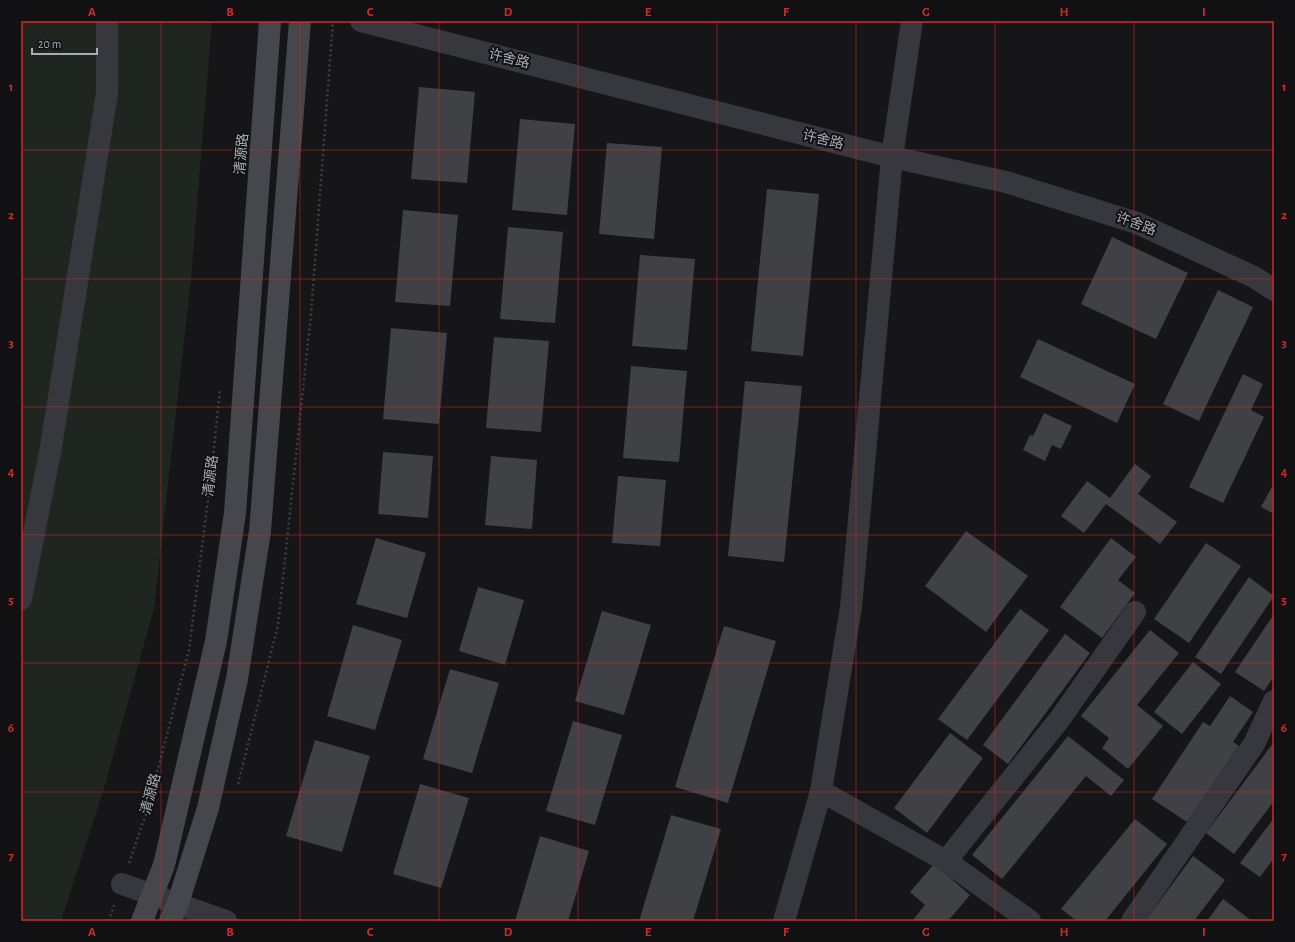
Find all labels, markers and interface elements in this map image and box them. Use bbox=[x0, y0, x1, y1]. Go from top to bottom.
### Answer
text: A bbox=[88, 6, 96, 19]
text: B bbox=[226, 6, 234, 19]
text: C bbox=[367, 6, 374, 19]
text: D bbox=[504, 6, 513, 19]
text: E bbox=[645, 6, 652, 19]
text: F bbox=[783, 6, 790, 19]
text: G bbox=[922, 6, 930, 19]
text: H bbox=[1059, 6, 1069, 19]
text: I bbox=[1202, 6, 1206, 19]
scale bar bbox=[32, 30, 97, 56]
text: 20 m bbox=[38, 38, 61, 50]
street label: 许舍路 bbox=[487, 46, 531, 71]
text: 1 bbox=[9, 81, 13, 94]
text: 1 bbox=[1282, 81, 1286, 94]
street label: 许舍路 bbox=[801, 127, 845, 152]
street label: 清源路 bbox=[232, 132, 251, 176]
text: 2 bbox=[8, 209, 14, 222]
street label: 许舍路 bbox=[1114, 209, 1158, 238]
text: 2 bbox=[1281, 209, 1287, 222]
text: 3 bbox=[8, 337, 14, 350]
text: 3 bbox=[1281, 337, 1287, 350]
street label: 清源路 bbox=[201, 454, 221, 498]
text: 4 bbox=[8, 466, 15, 479]
text: 4 bbox=[1281, 466, 1288, 479]
text: 5 bbox=[8, 594, 14, 607]
text: 5 bbox=[1281, 594, 1287, 607]
text: 6 bbox=[8, 722, 14, 735]
text: 6 bbox=[1281, 722, 1287, 735]
street label: 清源路 bbox=[138, 772, 163, 816]
text: 7 bbox=[8, 850, 14, 863]
text: 7 bbox=[1281, 850, 1287, 863]
text: A bbox=[88, 926, 96, 939]
text: B bbox=[226, 926, 234, 939]
text: C bbox=[367, 926, 374, 939]
text: D bbox=[504, 926, 513, 939]
text: E bbox=[645, 926, 652, 939]
text: F bbox=[783, 926, 790, 939]
text: G bbox=[922, 926, 930, 939]
text: H bbox=[1059, 926, 1069, 939]
text: I bbox=[1202, 926, 1206, 939]

